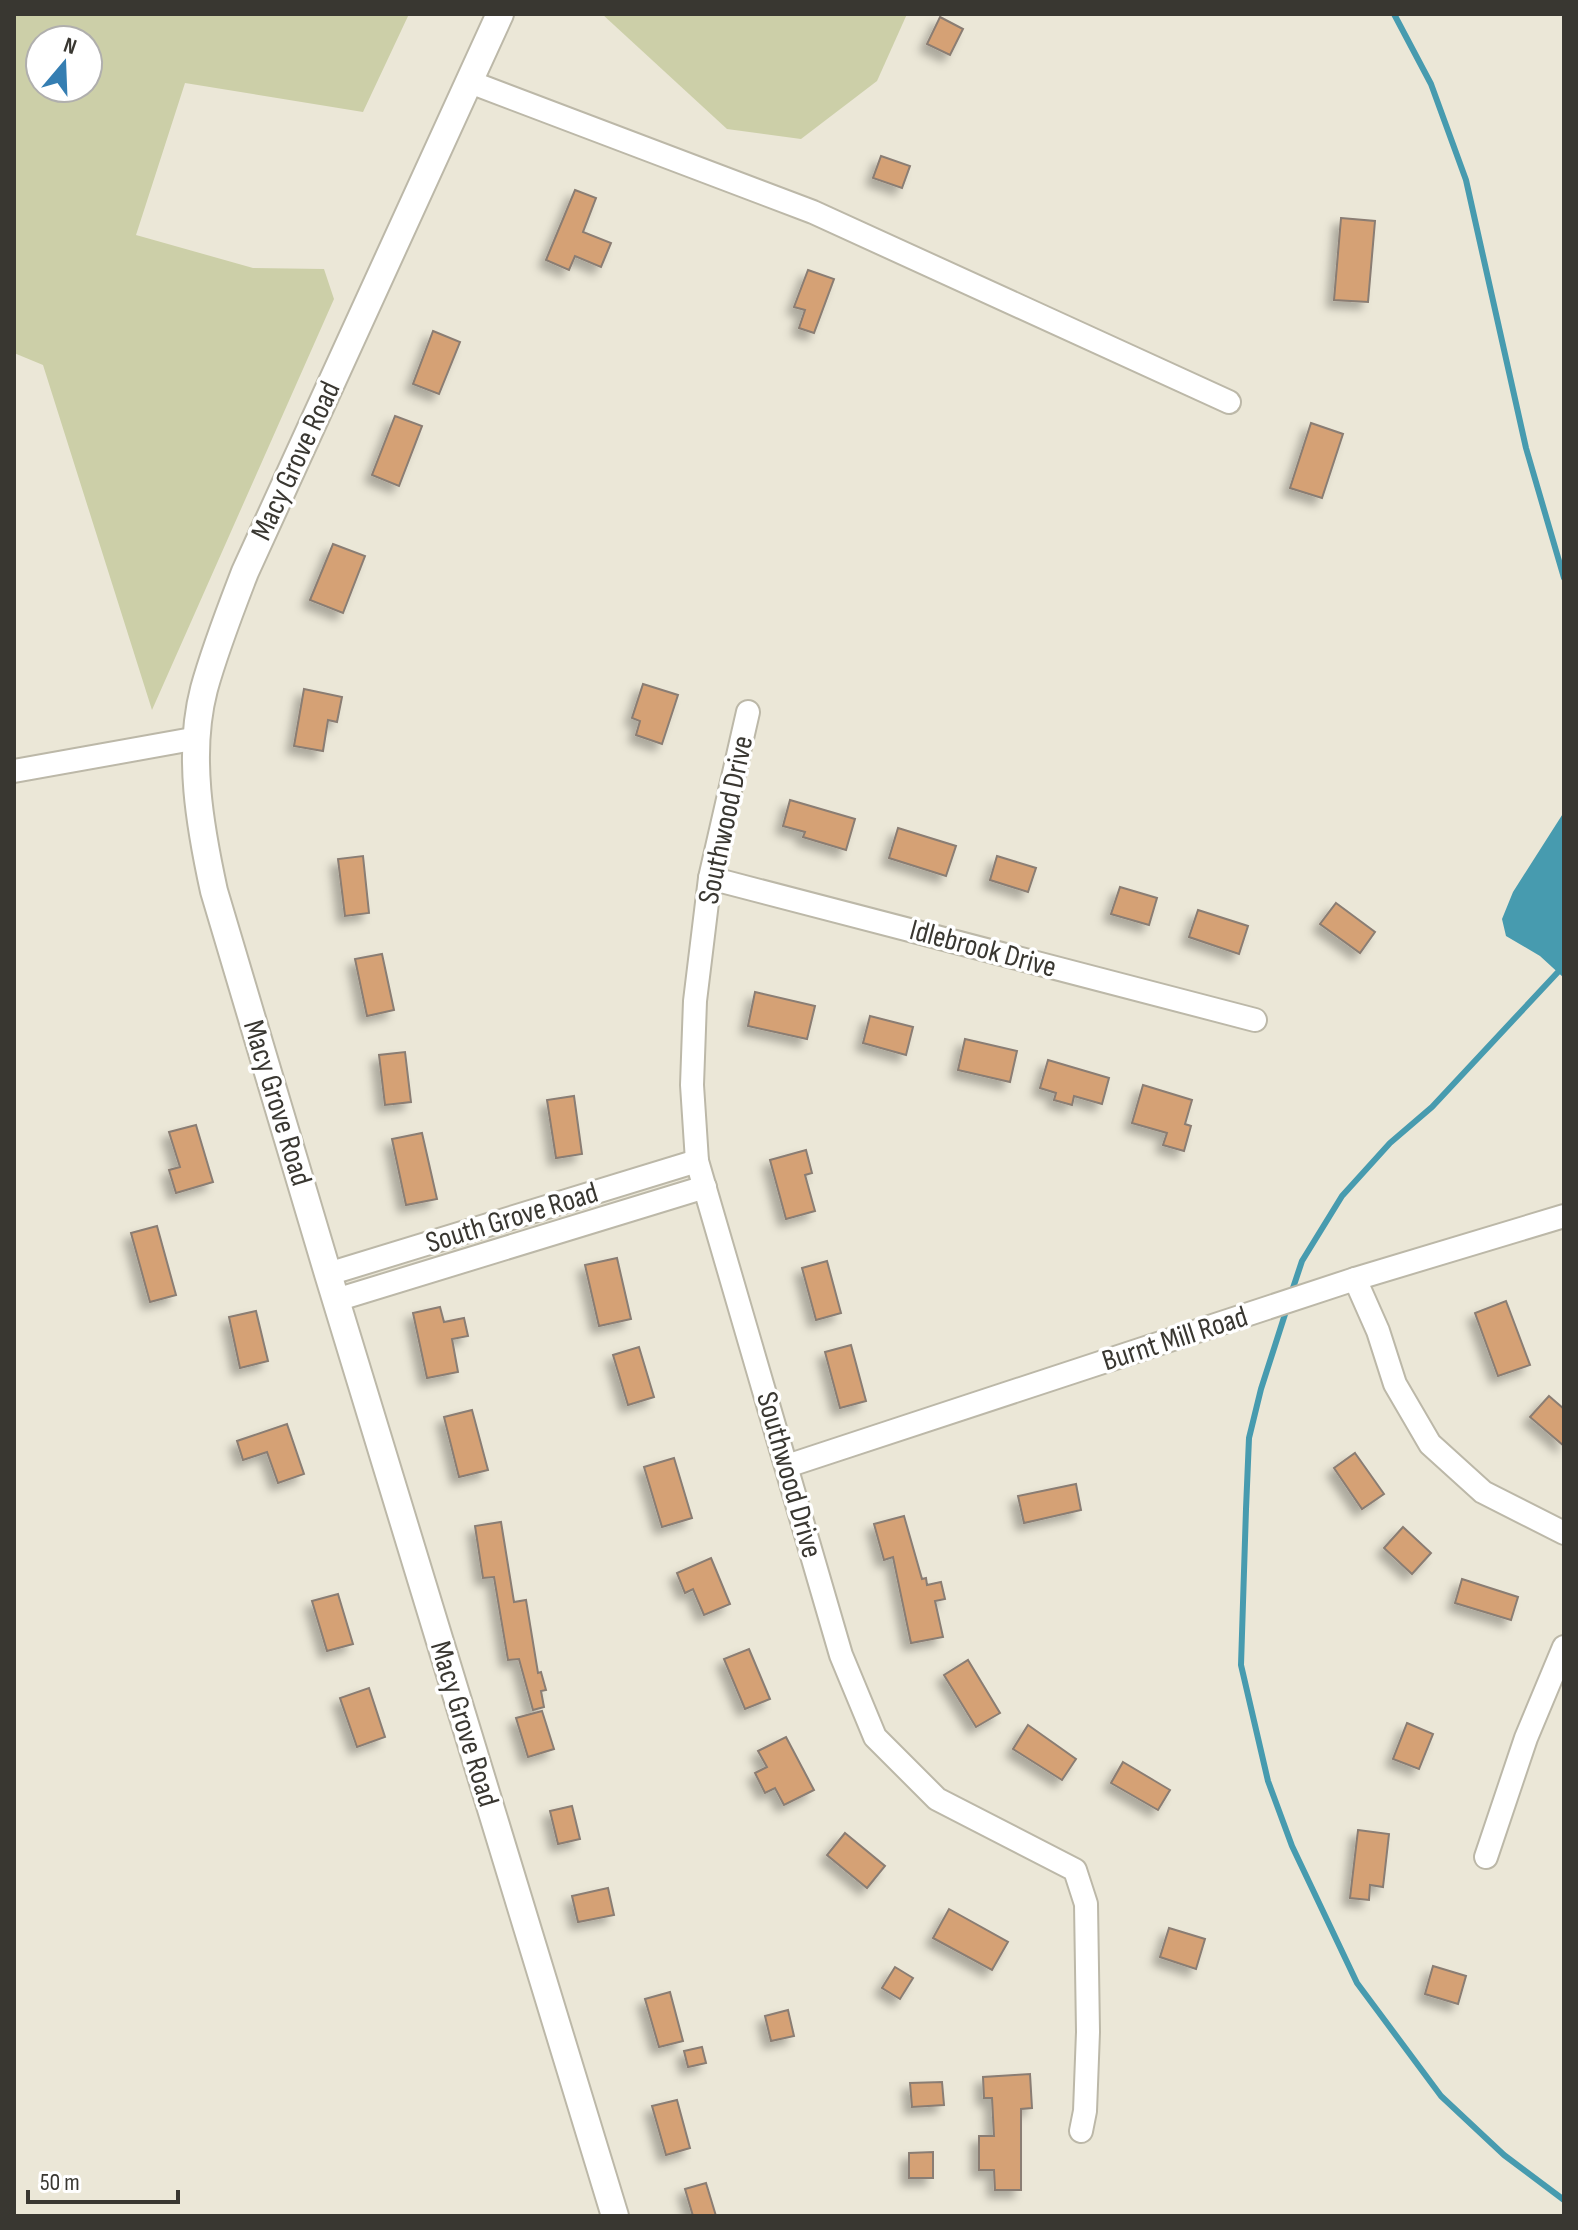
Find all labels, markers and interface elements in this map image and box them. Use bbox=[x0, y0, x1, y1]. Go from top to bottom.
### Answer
north arrow bbox=[24, 24, 104, 104]
text: N bbox=[60, 32, 80, 61]
street label: Macy Grove Road bbox=[244, 376, 348, 546]
street label: Southwood Drive bbox=[691, 733, 761, 907]
street label: Idlebrook Drive bbox=[906, 912, 1060, 986]
street label: Macy Grove Road bbox=[235, 1016, 319, 1190]
street label: South Grove Road bbox=[422, 1175, 602, 1261]
street label: Burnt Mill Road bbox=[1098, 1299, 1252, 1379]
street label: Southwood Drive bbox=[748, 1388, 830, 1562]
street label: Macy Grove Road bbox=[422, 1637, 506, 1811]
scale bar bbox=[28, 2154, 178, 2204]
text: 50 m bbox=[40, 2168, 80, 2197]

